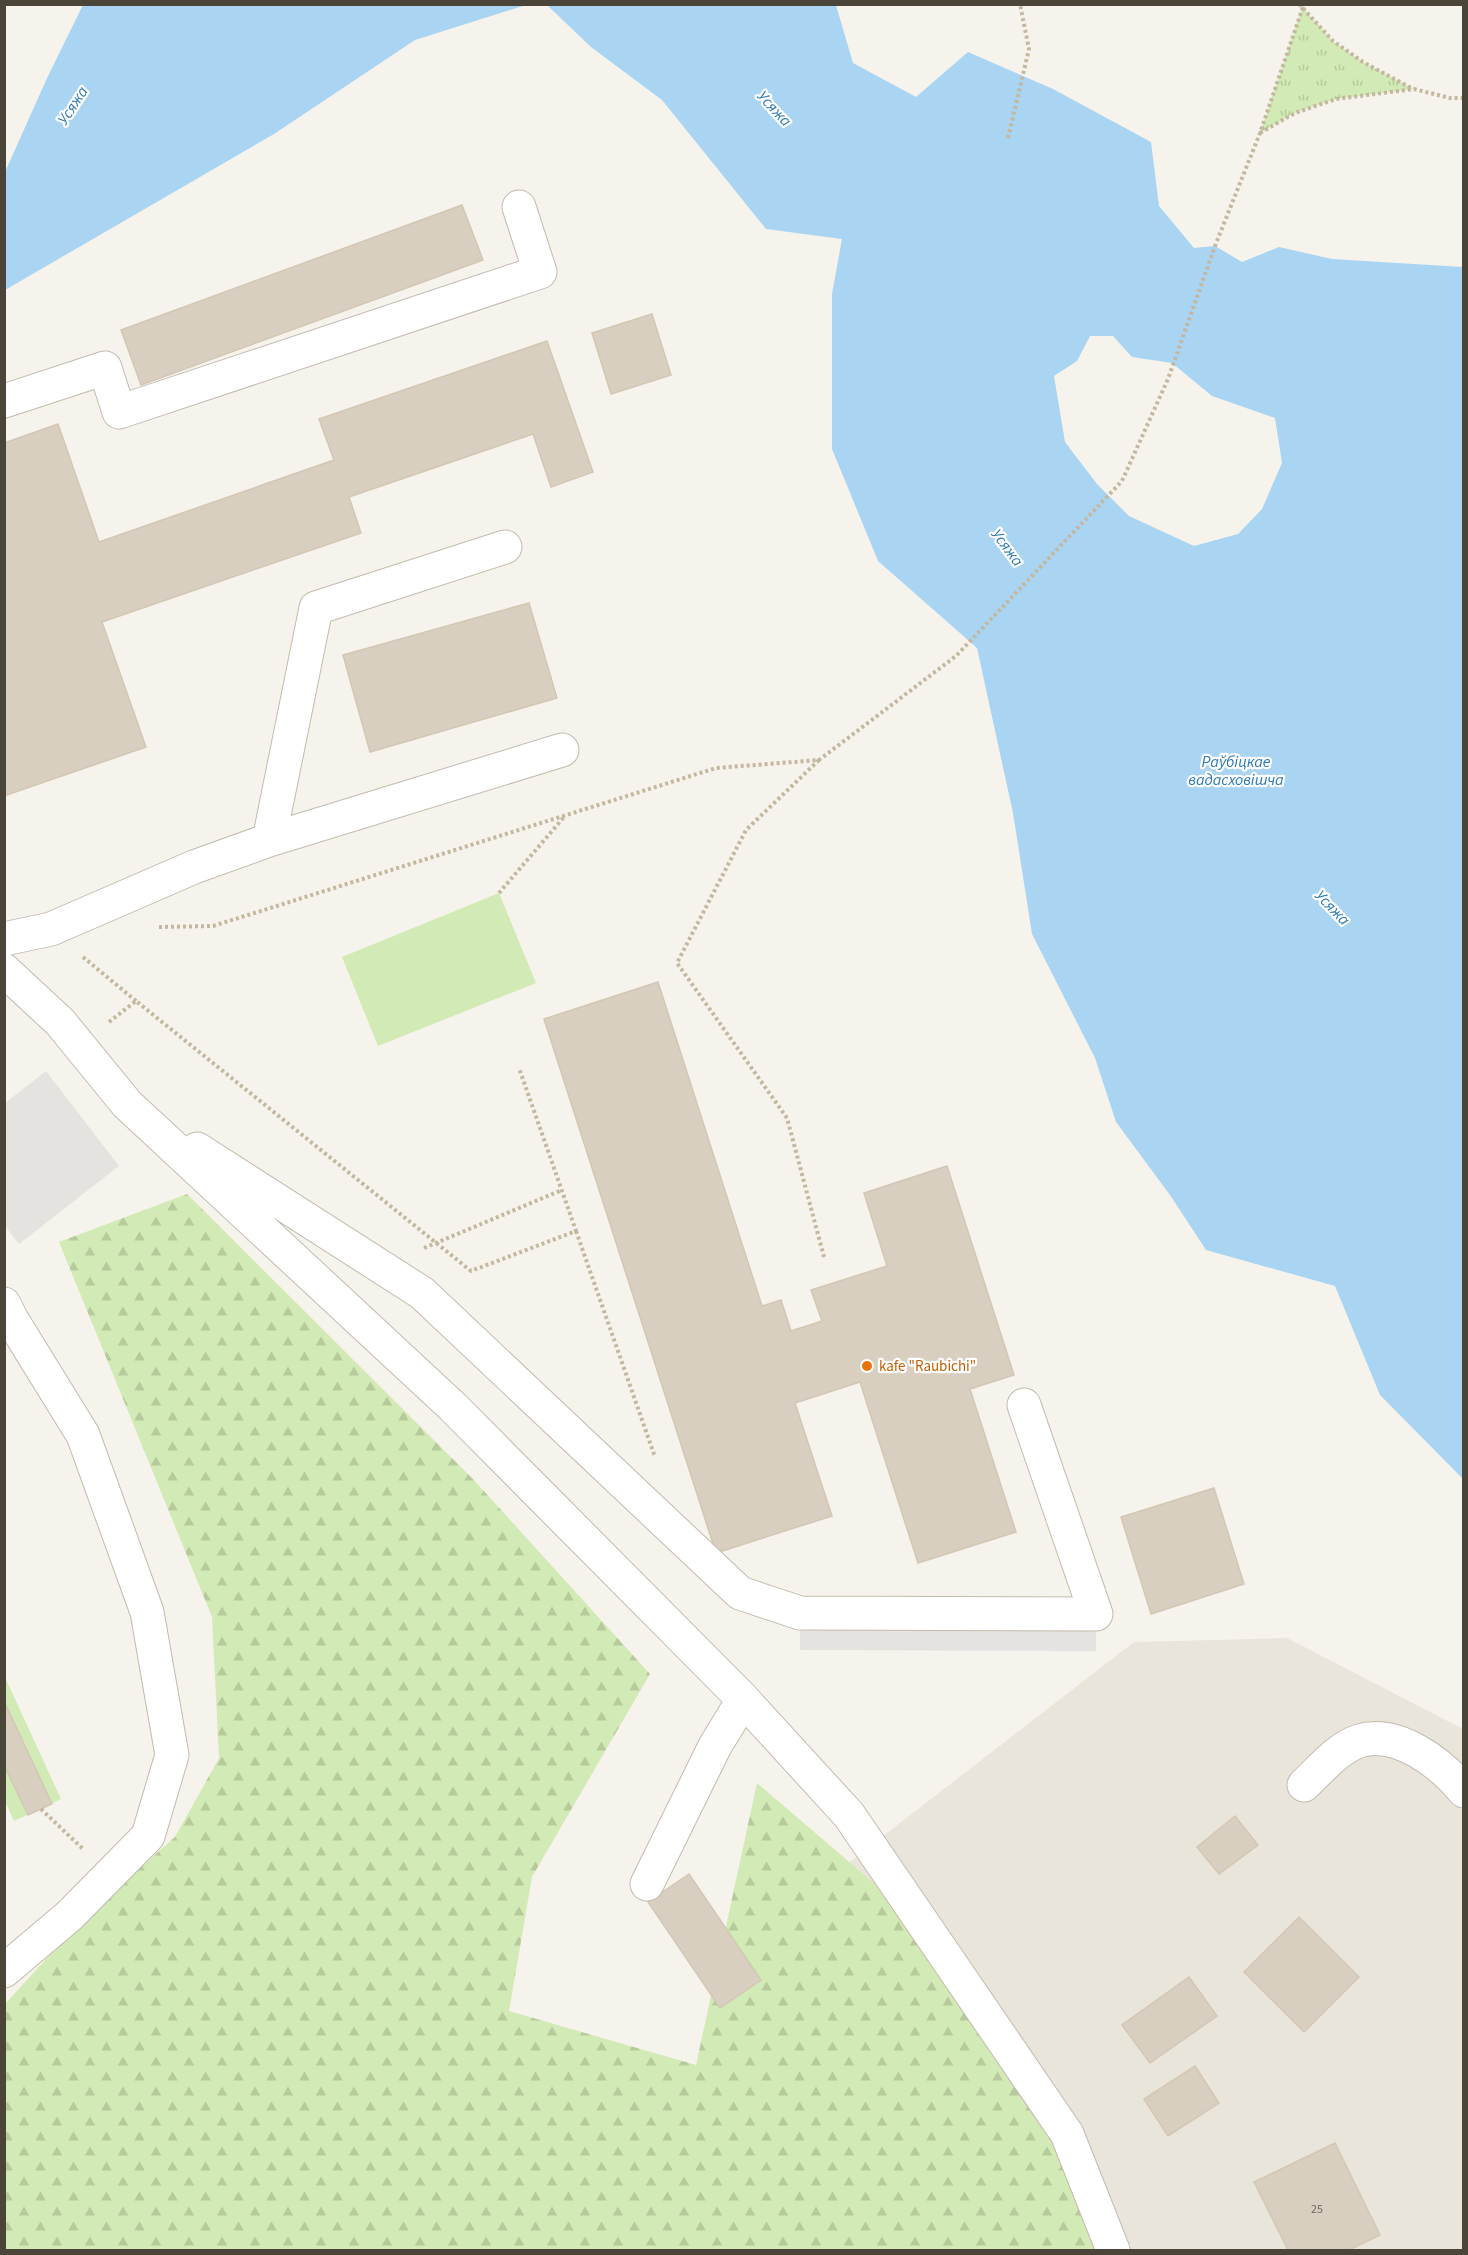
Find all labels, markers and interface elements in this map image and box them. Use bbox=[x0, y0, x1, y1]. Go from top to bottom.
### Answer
water label: Усяжа bbox=[52, 82, 94, 129]
water label: Усяжа bbox=[752, 86, 797, 132]
water label: Усяжа bbox=[986, 524, 1029, 571]
water label: Раўбіцкае вадасховішча bbox=[1188, 751, 1284, 791]
water label: Усяжа bbox=[1310, 885, 1355, 931]
place label: kafe "Raubichi" bbox=[879, 1356, 976, 1377]
marker: kafe "Raubichi" bbox=[860, 1359, 874, 1373]
house number: 25 bbox=[1311, 2201, 1323, 2218]

